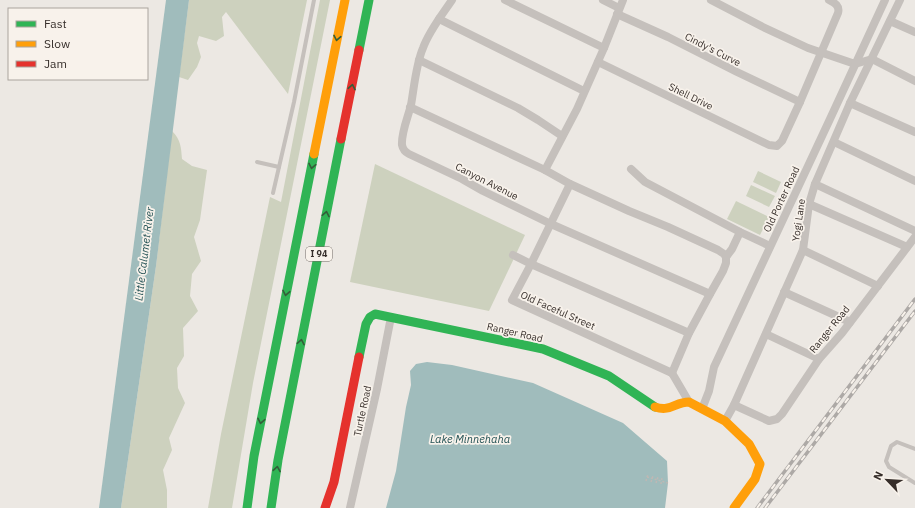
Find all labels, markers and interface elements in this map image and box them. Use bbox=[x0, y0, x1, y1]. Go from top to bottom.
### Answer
legend bbox=[8, 8, 148, 80]
text: Fast bbox=[44, 16, 67, 31]
street label: Cindy's Curve bbox=[683, 30, 743, 69]
one-way arrow bbox=[333, 35, 342, 41]
text: Slow bbox=[44, 36, 70, 51]
text: Jam bbox=[44, 56, 67, 71]
street label: Shell Drive bbox=[666, 80, 716, 113]
one-way arrow bbox=[347, 84, 356, 90]
street label: Canyon Avenue bbox=[453, 160, 521, 203]
one-way arrow bbox=[308, 163, 316, 169]
street label: Old Porter Road bbox=[761, 164, 802, 234]
street label: Yogi Lane bbox=[789, 198, 808, 242]
water label: Little Calumet River bbox=[131, 205, 157, 302]
one-way arrow bbox=[322, 211, 330, 217]
road number: I 94 bbox=[306, 247, 332, 261]
street label: Old Faceful Street bbox=[518, 288, 598, 333]
one-way arrow bbox=[283, 290, 291, 296]
street label: Ranger Road bbox=[806, 303, 852, 356]
street label: Ranger Road bbox=[486, 320, 544, 345]
one-way arrow bbox=[296, 339, 305, 345]
street label: Turtle Road bbox=[351, 384, 374, 438]
one-way arrow bbox=[257, 418, 266, 424]
water label: Lake Minnehaha bbox=[430, 432, 510, 446]
north arrow bbox=[867, 460, 907, 500]
one-way arrow bbox=[272, 466, 281, 473]
text: N bbox=[870, 469, 886, 482]

